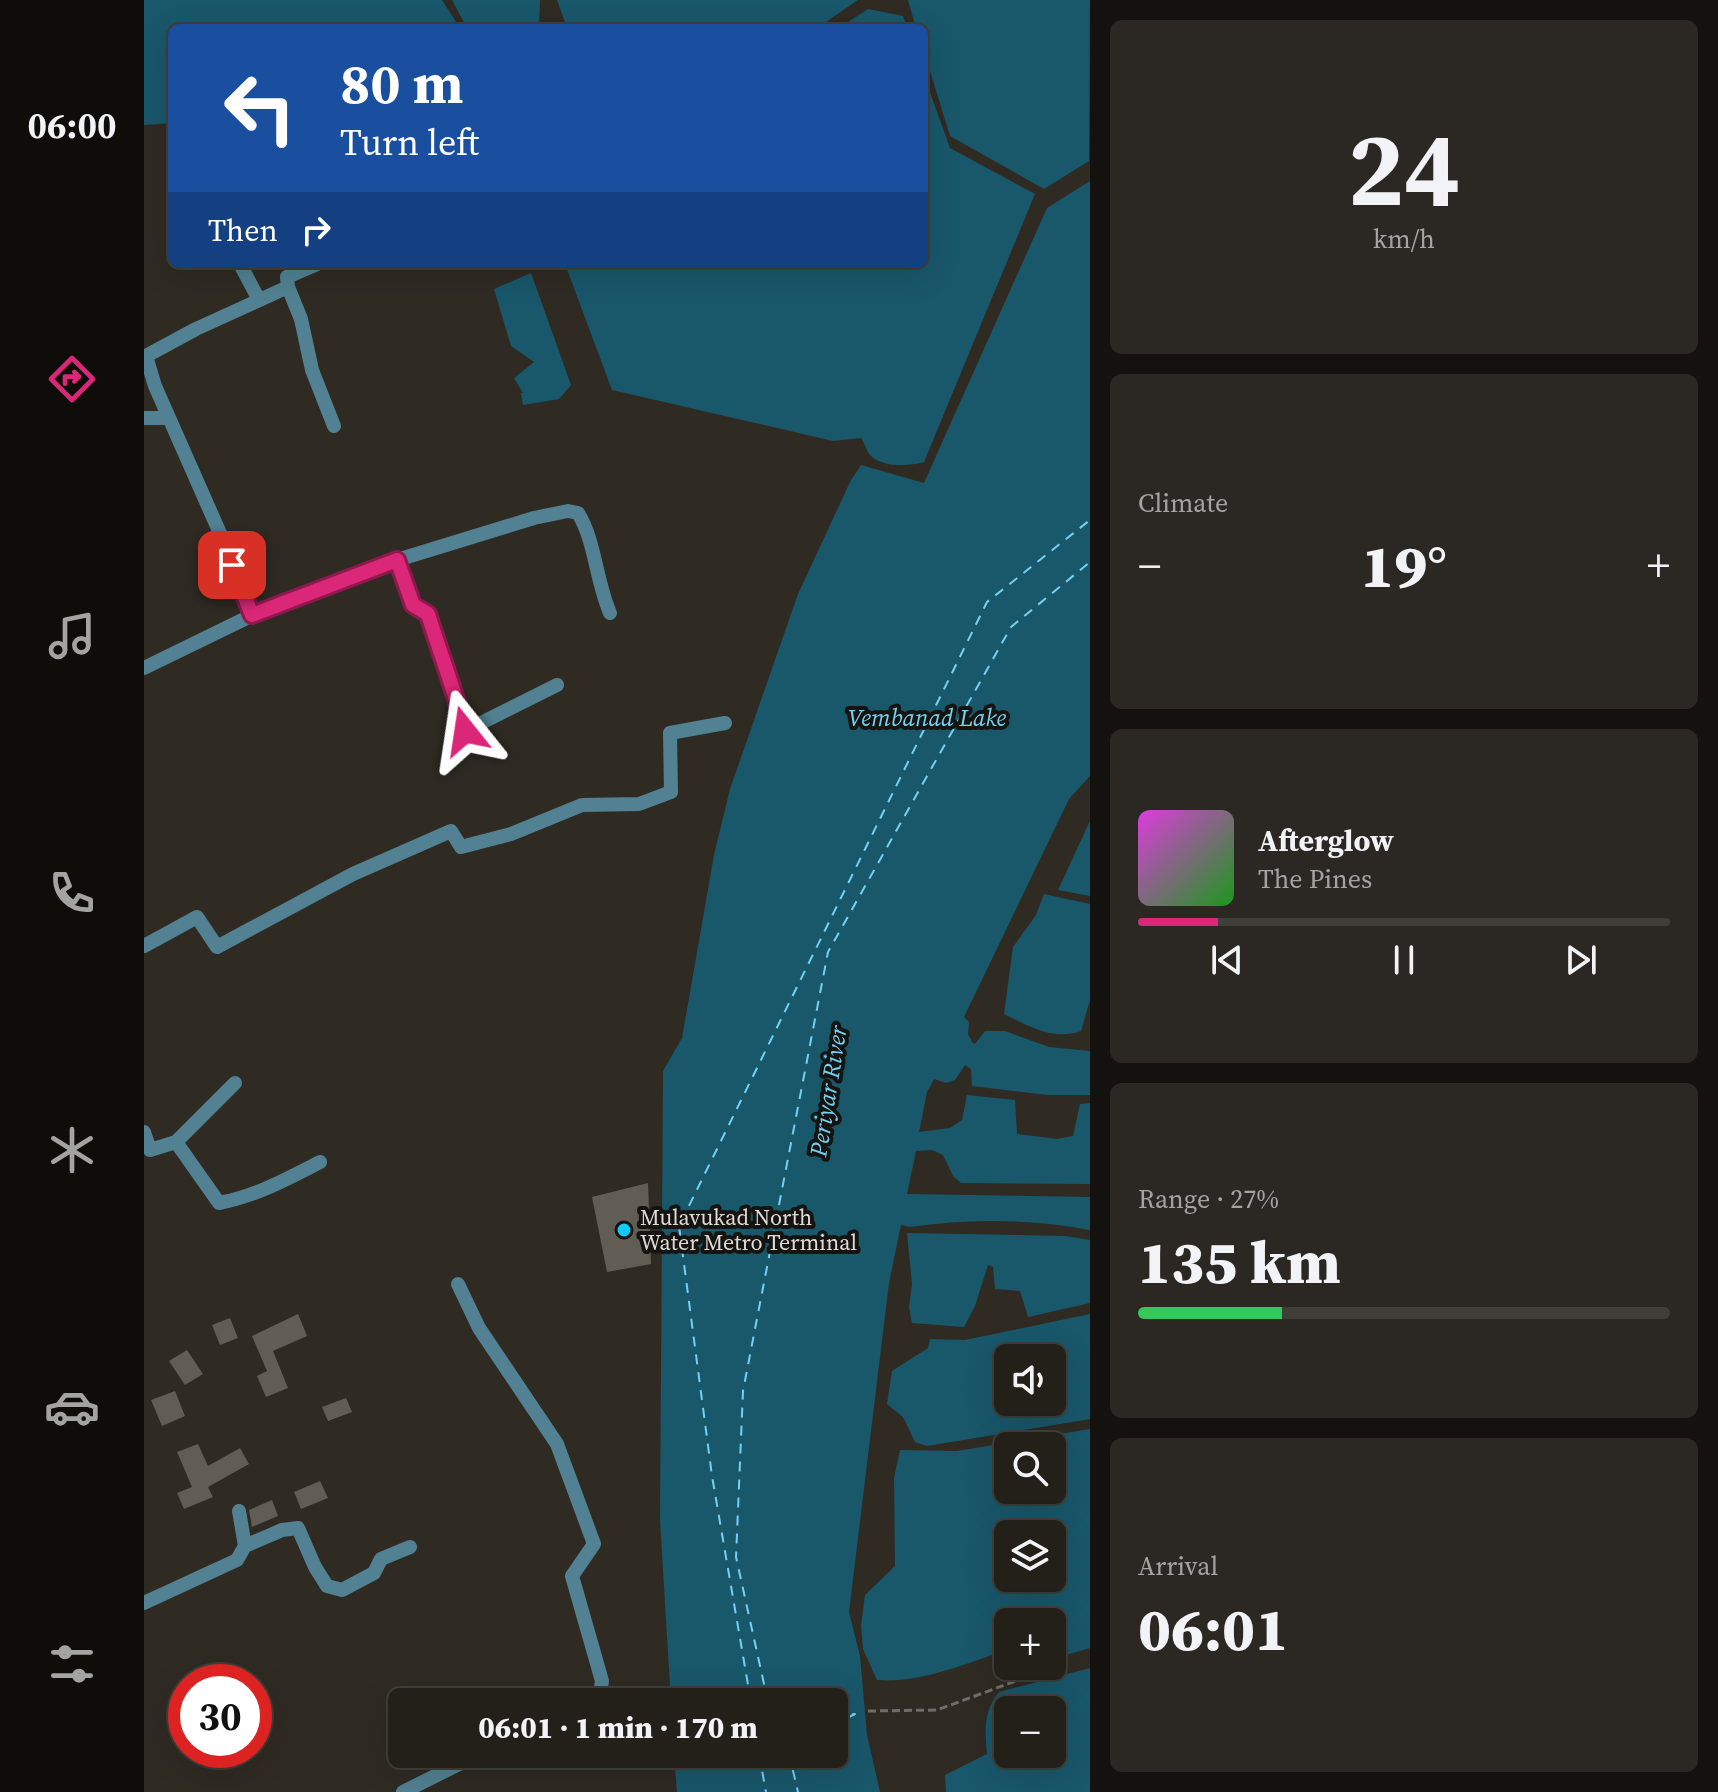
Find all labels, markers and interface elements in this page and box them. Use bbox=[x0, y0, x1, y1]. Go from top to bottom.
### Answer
text: 80 m bbox=[340, 45, 463, 122]
icon: left bbox=[208, 56, 312, 160]
text: 24 bbox=[1348, 97, 1460, 240]
text: 06:00 bbox=[28, 101, 116, 150]
text: Turn left bbox=[340, 118, 479, 167]
icon: right bbox=[294, 208, 338, 252]
text: Then bbox=[208, 210, 278, 251]
text: km/h bbox=[1373, 221, 1435, 257]
icon: directions bbox=[44, 351, 100, 407]
text: Climate bbox=[1138, 485, 1228, 521]
text: 19° bbox=[1361, 525, 1447, 607]
pin bbox=[198, 531, 266, 599]
text: − bbox=[1138, 535, 1161, 596]
text: + bbox=[1647, 535, 1670, 596]
icon: arrive bbox=[210, 543, 254, 587]
icon: music bbox=[44, 608, 100, 664]
position arrow bbox=[423, 689, 507, 773]
water label: Vembanad Lake bbox=[848, 701, 1007, 734]
text: Afterglow bbox=[1258, 820, 1394, 861]
text: The Pines bbox=[1258, 861, 1372, 897]
icon: phone bbox=[44, 865, 100, 921]
icon: previous bbox=[1205, 938, 1249, 982]
icon: pause bbox=[1382, 938, 1426, 982]
icon: next bbox=[1559, 938, 1603, 982]
water label: Periyar River bbox=[801, 1022, 855, 1160]
icon: climate bbox=[44, 1122, 100, 1178]
text: Range · 27% bbox=[1138, 1181, 1279, 1217]
place label: Mulavukad North Water Metro Terminal bbox=[640, 1202, 857, 1257]
marker: Mulavukad North Water Metro Terminal bbox=[615, 1221, 633, 1239]
text: 135 km bbox=[1138, 1221, 1341, 1303]
map controls bbox=[994, 1344, 1066, 1768]
button: sound bbox=[994, 1344, 1066, 1416]
icon: car bbox=[44, 1379, 100, 1435]
button: search bbox=[994, 1432, 1066, 1504]
button: layers bbox=[994, 1520, 1066, 1592]
text: Arrival bbox=[1138, 1548, 1218, 1584]
text: 06:01 bbox=[1138, 1588, 1288, 1670]
button: + bbox=[994, 1608, 1066, 1680]
icon: filters bbox=[44, 1636, 100, 1692]
speed limit sign: 30 bbox=[168, 1664, 272, 1768]
button: − bbox=[994, 1696, 1066, 1768]
text: 06:01 · 1 min · 170 m bbox=[478, 1707, 758, 1748]

